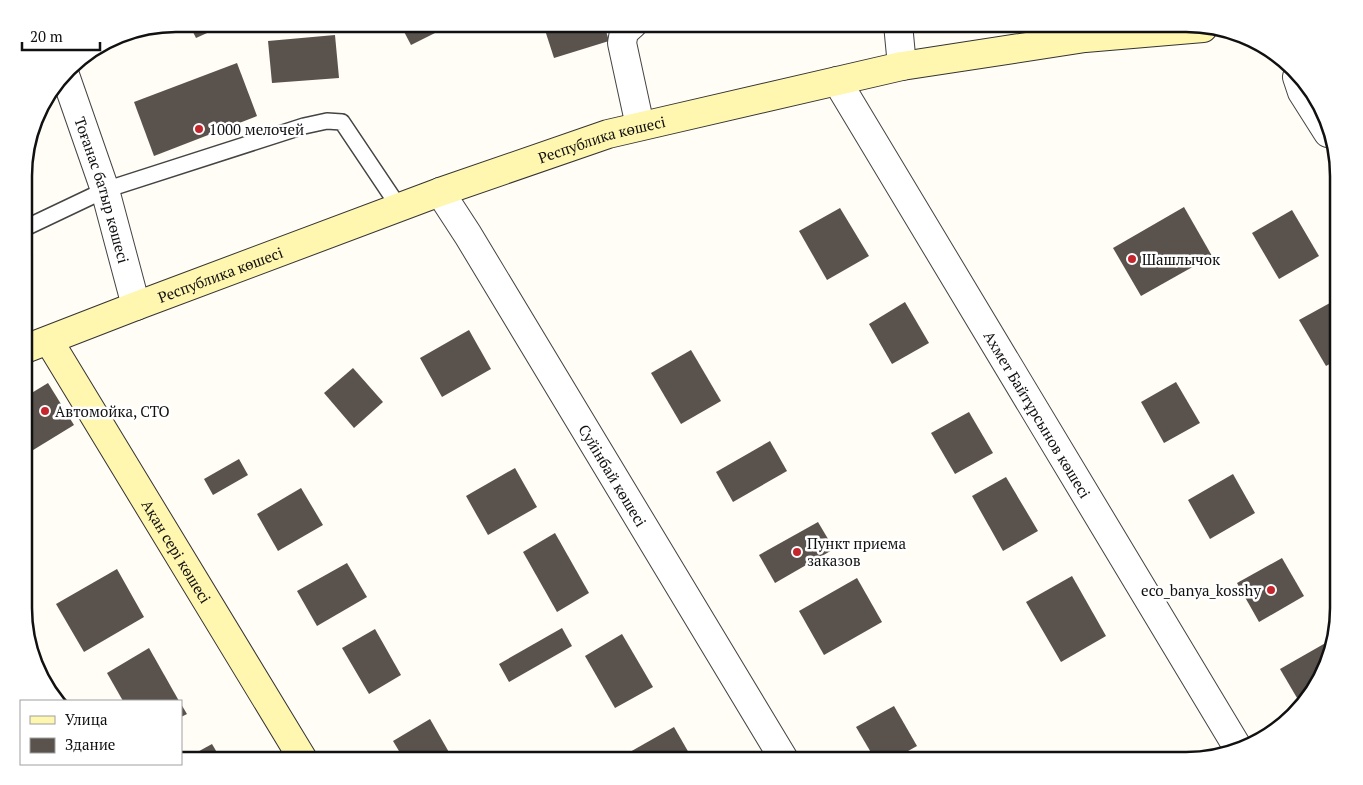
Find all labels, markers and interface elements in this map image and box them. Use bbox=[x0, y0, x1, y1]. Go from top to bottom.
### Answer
scale bar bbox=[22, 20, 100, 52]
text: 20 m bbox=[30, 26, 63, 46]
street label: Республика көшесі bbox=[535, 111, 667, 167]
street label: Тоғанас батыр көшесі bbox=[70, 114, 134, 265]
place label: 1000 мелочей bbox=[209, 119, 304, 139]
marker: 1000 мелочей bbox=[193, 123, 205, 135]
street label: Республика көшесі bbox=[155, 242, 286, 307]
place label: Шашлычок bbox=[1142, 249, 1221, 269]
marker: Шашлычок bbox=[1126, 253, 1138, 265]
street label: Ахмет Байтұрсынов көшесі bbox=[979, 327, 1095, 502]
place label: Автомойка, СТО bbox=[55, 401, 170, 421]
marker: Автомойка, СТО bbox=[39, 405, 51, 417]
street label: Суйінбай көшесі bbox=[574, 421, 651, 530]
street label: Ақан сері көшесі bbox=[138, 496, 216, 607]
place label: Пункт приема заказов bbox=[807, 533, 907, 570]
marker: Пункт приема заказов bbox=[791, 546, 803, 558]
place label: eco_banya_kosshy bbox=[1141, 580, 1261, 600]
marker: eco_banya_kosshy bbox=[1265, 584, 1277, 596]
legend bbox=[20, 700, 182, 765]
text: Улица bbox=[65, 709, 108, 729]
text: Здание bbox=[65, 734, 115, 754]

